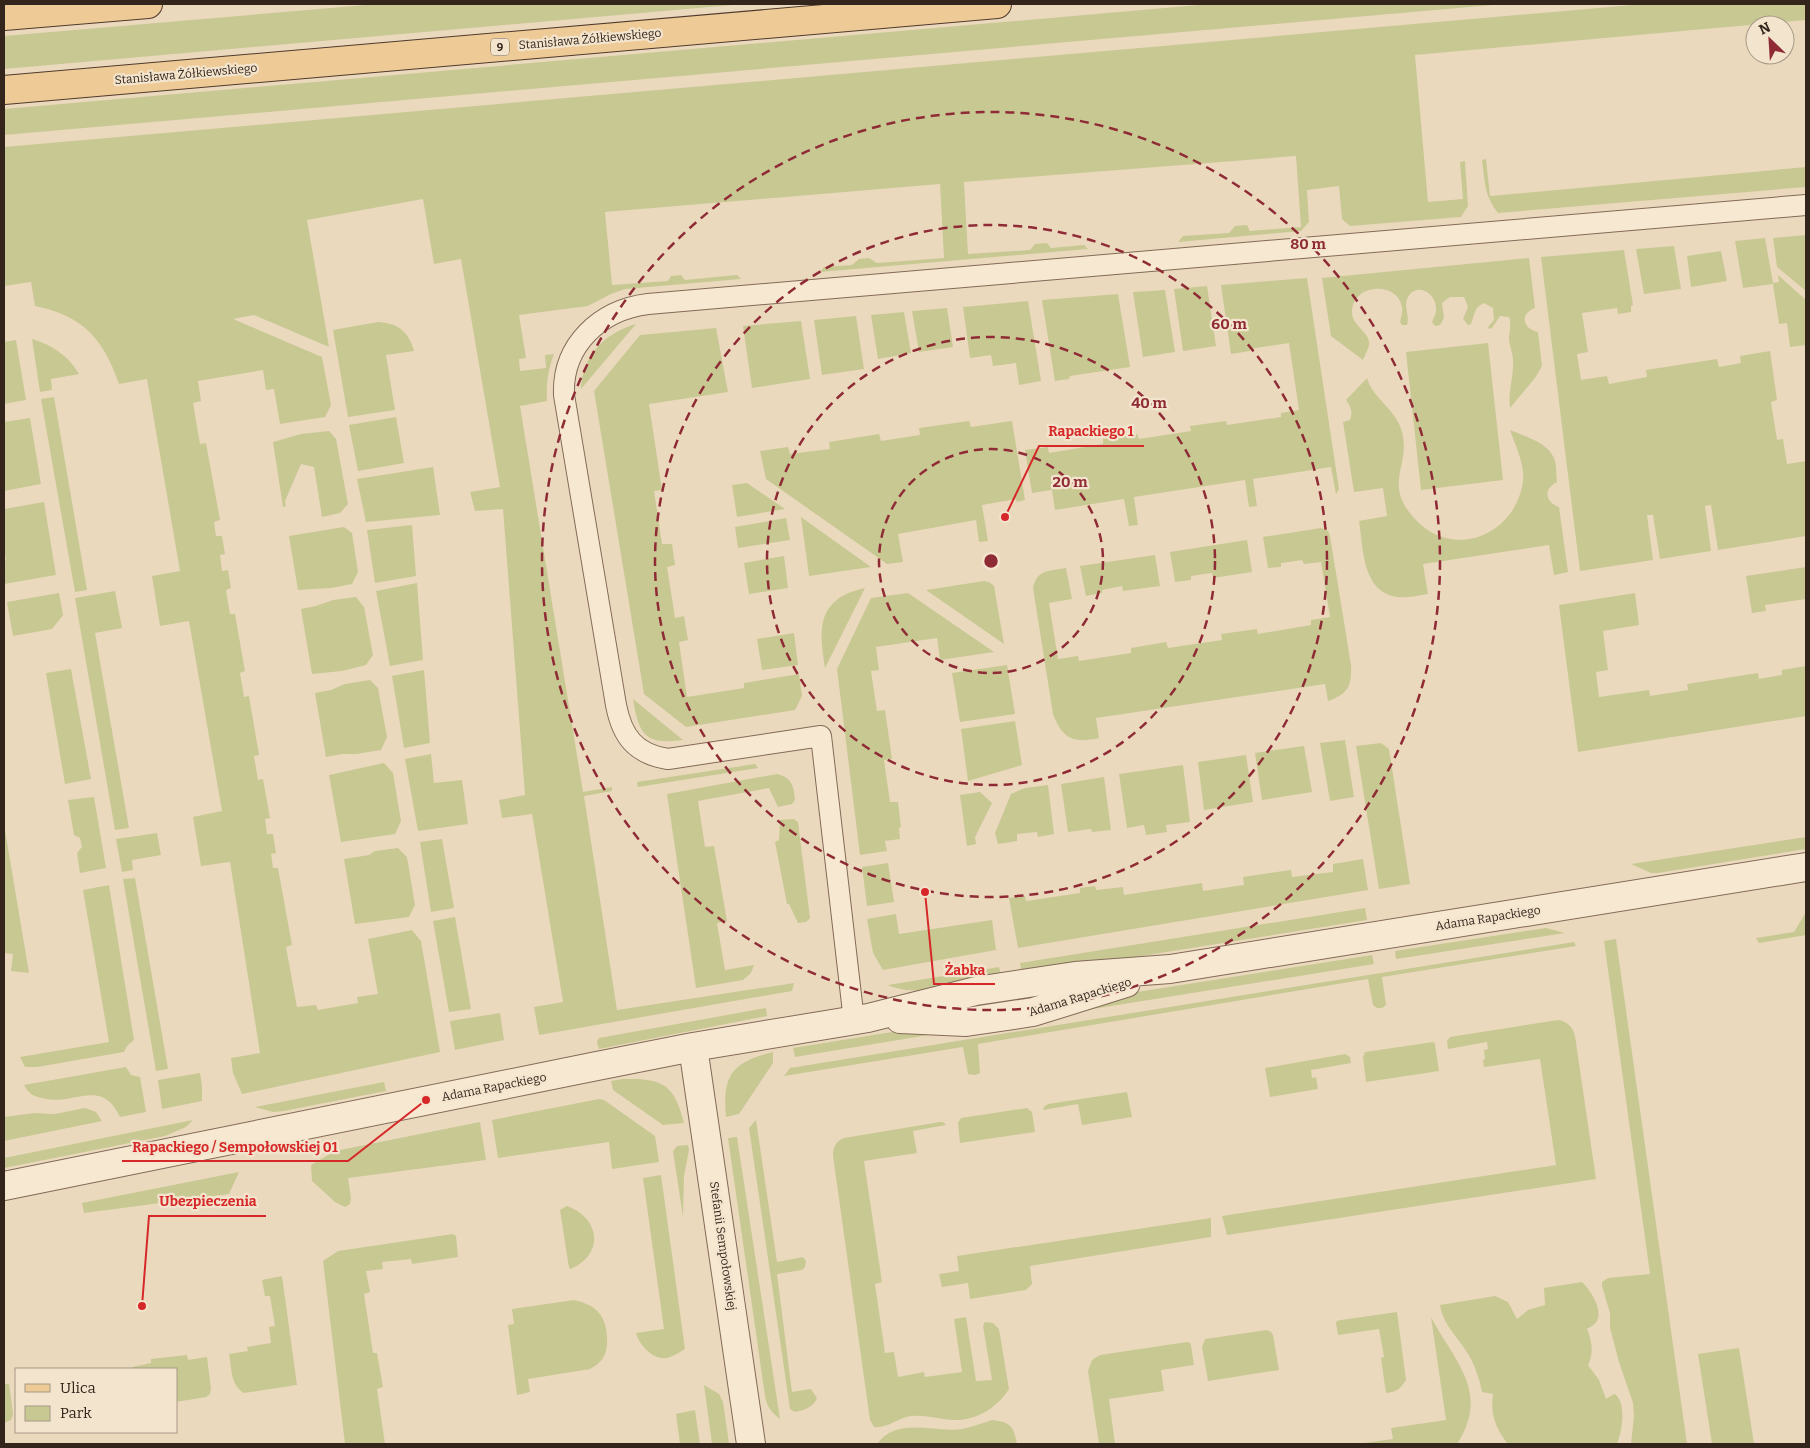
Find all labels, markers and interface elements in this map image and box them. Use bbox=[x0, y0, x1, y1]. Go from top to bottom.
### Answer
north arrow bbox=[1745, 15, 1795, 65]
text: N bbox=[1756, 19, 1773, 39]
street label: Stanisława Żółkiewskiego bbox=[518, 25, 662, 52]
road number: 9 bbox=[491, 38, 509, 56]
street label: Stanisława Żółkiewskiego bbox=[114, 60, 258, 87]
text: 80 m bbox=[1290, 235, 1326, 253]
text: 60 m bbox=[1211, 315, 1247, 333]
text: 40 m bbox=[1131, 394, 1168, 412]
callout: Rapackiego 1 bbox=[1039, 417, 1144, 446]
text: Rapackiego 1 bbox=[1048, 423, 1134, 440]
text: 20 m bbox=[1053, 473, 1088, 491]
centre of rings bbox=[982, 552, 1000, 570]
street label: Adama Rapackiego bbox=[1434, 903, 1542, 933]
callout: Żabka bbox=[934, 955, 995, 984]
text: Żabka bbox=[945, 961, 985, 979]
street label: Adama Rapackiego bbox=[1027, 975, 1133, 1019]
street label: Adama Rapackiego bbox=[440, 1070, 548, 1104]
callout: Rapackiego / Sempołowskiej 01 bbox=[122, 1132, 348, 1161]
text: Rapackiego / Sempołowskiej 01 bbox=[132, 1139, 338, 1156]
street label: Stefanii Sempołowskiej bbox=[707, 1181, 739, 1311]
callout: Ubezpieczenia bbox=[149, 1187, 266, 1216]
text: Ubezpieczenia bbox=[159, 1193, 257, 1210]
legend bbox=[15, 1368, 178, 1433]
text: Ulica bbox=[60, 1379, 96, 1397]
text: Park bbox=[60, 1404, 92, 1422]

